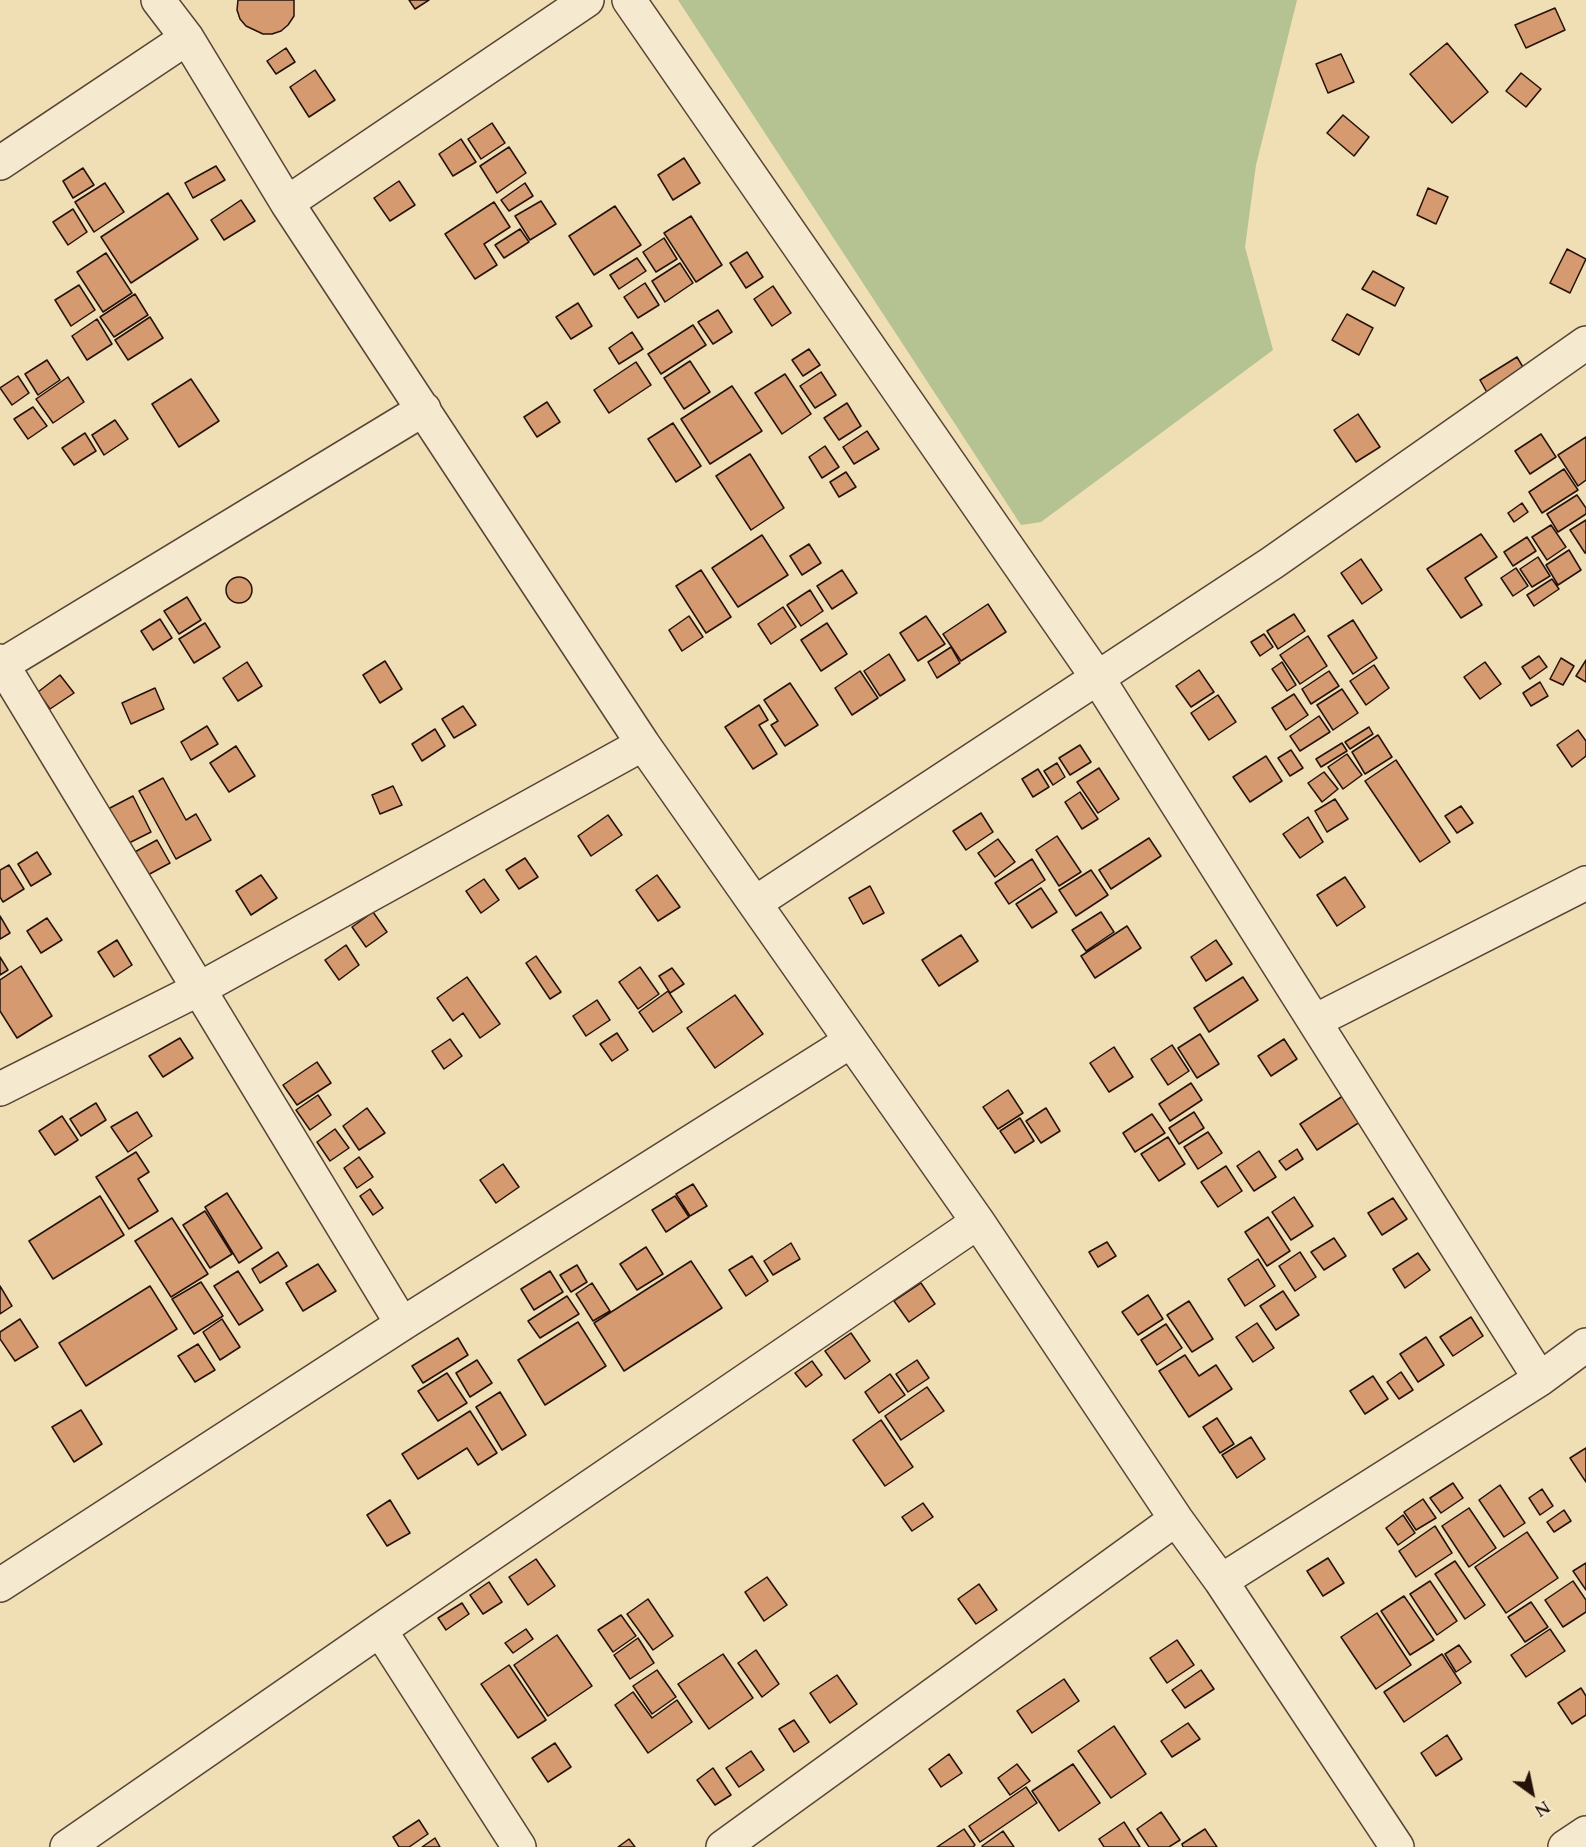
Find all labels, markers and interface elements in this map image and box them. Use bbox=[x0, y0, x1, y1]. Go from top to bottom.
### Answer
north arrow bbox=[1502, 1763, 1562, 1823]
text: N bbox=[1530, 1795, 1554, 1821]

